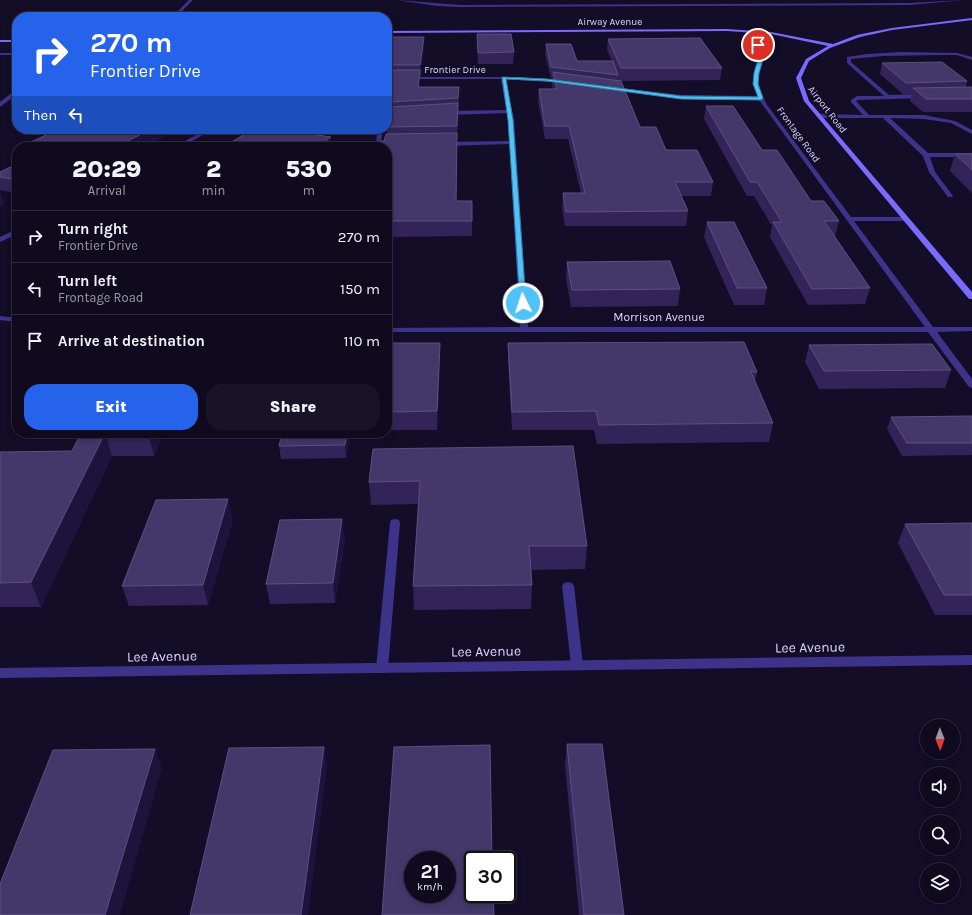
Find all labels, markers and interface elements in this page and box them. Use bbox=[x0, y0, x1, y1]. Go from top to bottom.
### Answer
street label: Airway Avenue bbox=[577, 16, 643, 28]
text: 270 m bbox=[90, 26, 172, 59]
icon: right bbox=[24, 28, 76, 80]
pin bbox=[741, 28, 775, 62]
icon: arrive bbox=[747, 34, 769, 56]
text: Frontier Drive bbox=[90, 60, 201, 82]
street label: Frontier Drive bbox=[424, 64, 486, 76]
street label: Airport Road bbox=[805, 84, 849, 136]
icon: left bbox=[65, 104, 87, 126]
street label: Frontage Road bbox=[774, 104, 822, 165]
text: Then bbox=[24, 106, 57, 124]
text: 20:29 bbox=[72, 155, 141, 183]
text: 2 bbox=[206, 155, 221, 183]
text: 530 bbox=[286, 155, 332, 183]
text: Arrival bbox=[88, 183, 126, 198]
text: min bbox=[202, 183, 225, 198]
text: m bbox=[303, 183, 315, 198]
text: Turn right bbox=[58, 220, 128, 238]
icon: right bbox=[24, 226, 46, 248]
text: 270 m bbox=[338, 228, 380, 246]
text: Frontier Drive bbox=[58, 238, 138, 253]
text: Turn left bbox=[58, 272, 117, 290]
icon: left bbox=[24, 278, 46, 300]
text: 150 m bbox=[340, 280, 380, 298]
position arrow bbox=[502, 282, 544, 324]
text: Frontage Road bbox=[58, 290, 144, 305]
street label: Morrison Avenue bbox=[613, 310, 705, 324]
icon: arrive bbox=[24, 330, 46, 352]
text: Arrive at destination bbox=[58, 332, 205, 350]
text: 110 m bbox=[344, 332, 380, 350]
button: Exit bbox=[24, 384, 198, 430]
button: Share bbox=[206, 384, 380, 430]
street label: Lee Avenue bbox=[775, 638, 845, 657]
street label: Lee Avenue bbox=[451, 642, 521, 661]
street label: Lee Avenue bbox=[127, 647, 197, 666]
north arrow bbox=[920, 719, 960, 759]
map controls bbox=[920, 719, 960, 903]
button: sound bbox=[920, 767, 960, 807]
button: search bbox=[920, 815, 960, 855]
speed limit sign: 30 bbox=[464, 851, 516, 903]
text: 21 bbox=[420, 860, 440, 883]
button: layers bbox=[920, 863, 960, 903]
text: km/h bbox=[417, 881, 443, 893]

